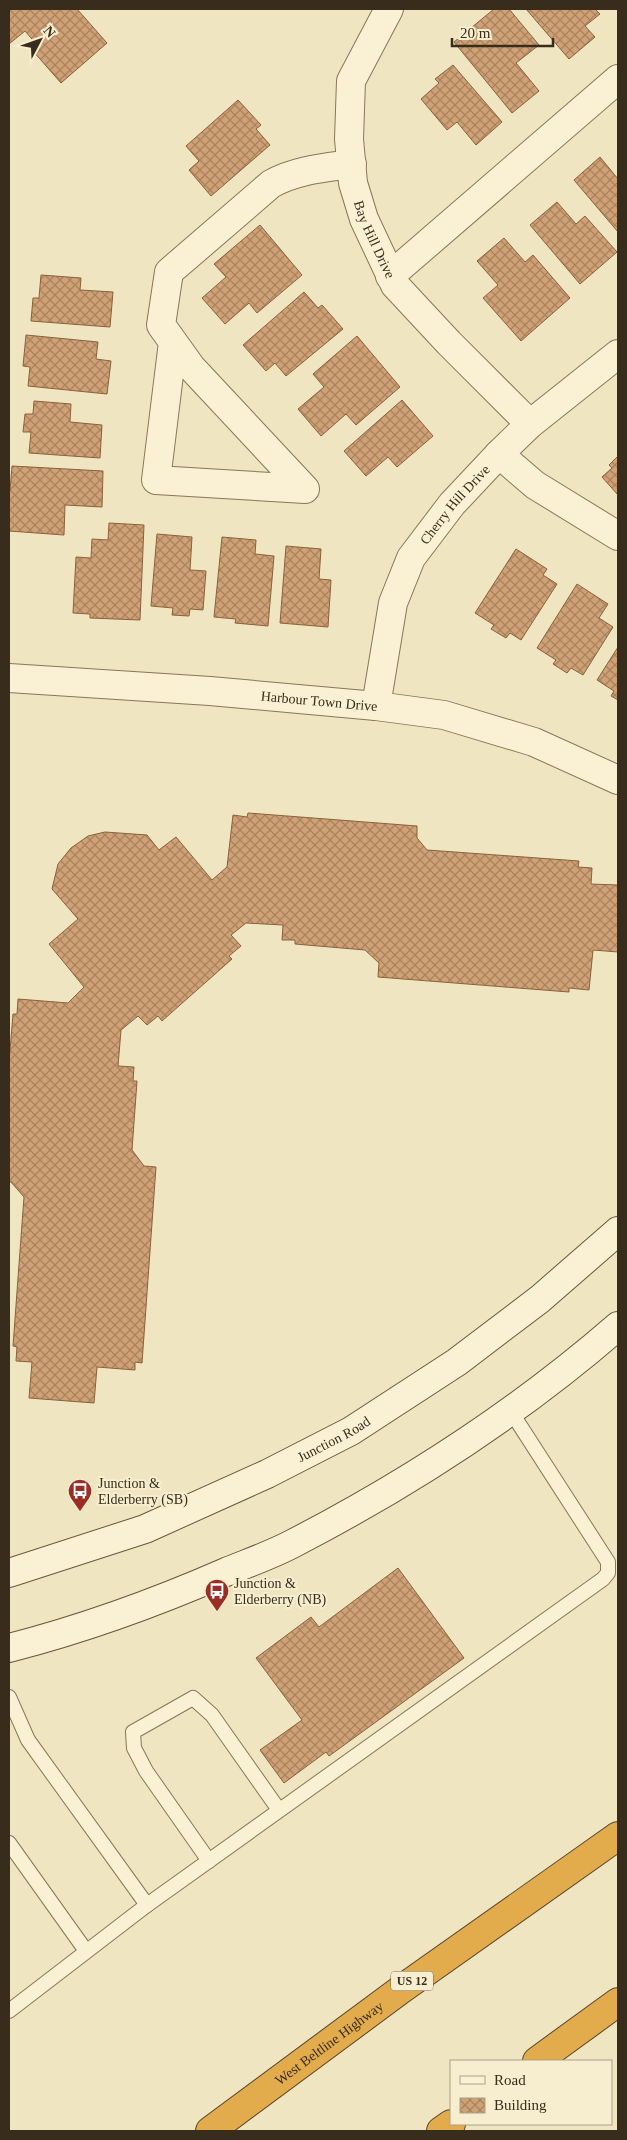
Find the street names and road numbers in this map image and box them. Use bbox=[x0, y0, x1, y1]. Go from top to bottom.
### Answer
street label: Bay Hill Drive bbox=[351, 199, 398, 280]
street label: Cherry Hill Drive bbox=[417, 462, 492, 547]
street label: Harbour Town Drive bbox=[260, 688, 378, 714]
street label: Junction Road bbox=[295, 1413, 373, 1465]
road number: US 12 bbox=[391, 1972, 433, 1990]
street label: West Beltline Highway bbox=[272, 1998, 386, 2088]

